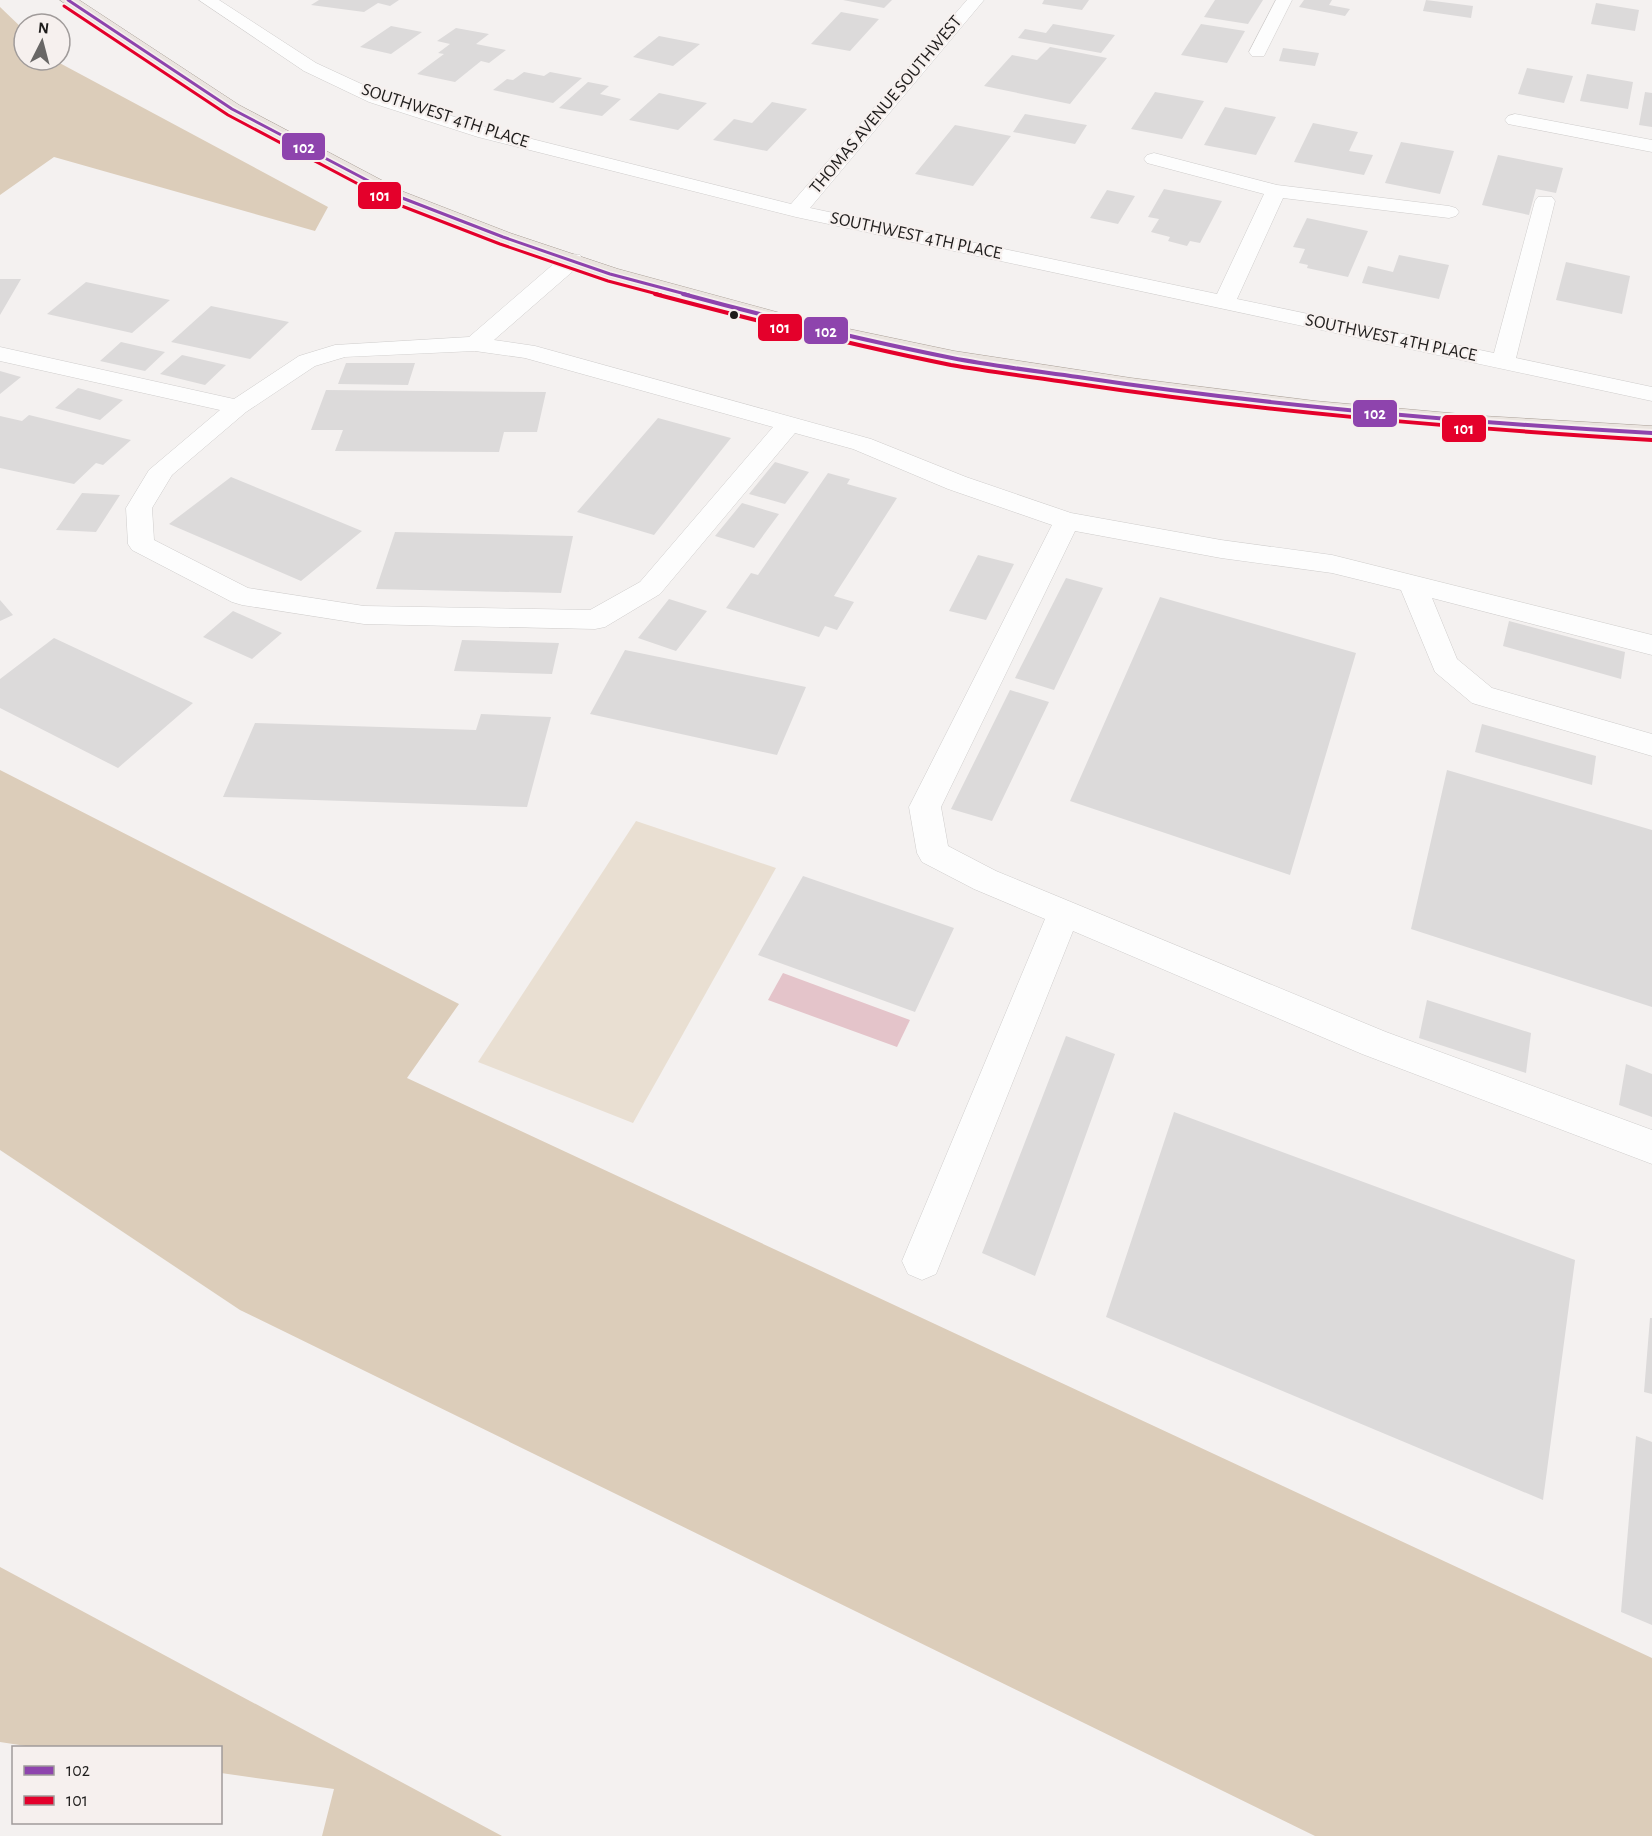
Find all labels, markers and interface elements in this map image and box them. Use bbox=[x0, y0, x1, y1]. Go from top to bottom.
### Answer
north arrow bbox=[12, 12, 72, 72]
street label: THOMAS AVENUE SOUTHWEST bbox=[806, 12, 966, 197]
text: N bbox=[37, 20, 50, 37]
street label: SOUTHWEST 4TH PLACE bbox=[359, 80, 531, 152]
line badge: 102 bbox=[281, 132, 326, 161]
text: 102 bbox=[293, 140, 315, 156]
line badge: 101 bbox=[357, 181, 402, 210]
text: 101 bbox=[370, 188, 390, 204]
street label: SOUTHWEST 4TH PLACE bbox=[829, 209, 1004, 263]
unlabelled marker bbox=[728, 309, 740, 321]
street label: SOUTHWEST 4TH PLACE bbox=[1304, 311, 1479, 365]
line badge: 101 bbox=[757, 313, 803, 342]
line badge: 102 bbox=[803, 316, 849, 345]
text: 101 bbox=[770, 320, 790, 336]
text: 102 bbox=[815, 324, 837, 340]
line badge: 102 bbox=[1352, 399, 1398, 428]
text: 102 bbox=[1364, 406, 1386, 422]
line badge: 101 bbox=[1441, 414, 1487, 443]
text: 101 bbox=[1454, 421, 1474, 437]
legend bbox=[12, 1746, 222, 1824]
text: 102 bbox=[66, 1762, 90, 1780]
text: 101 bbox=[66, 1792, 88, 1810]

